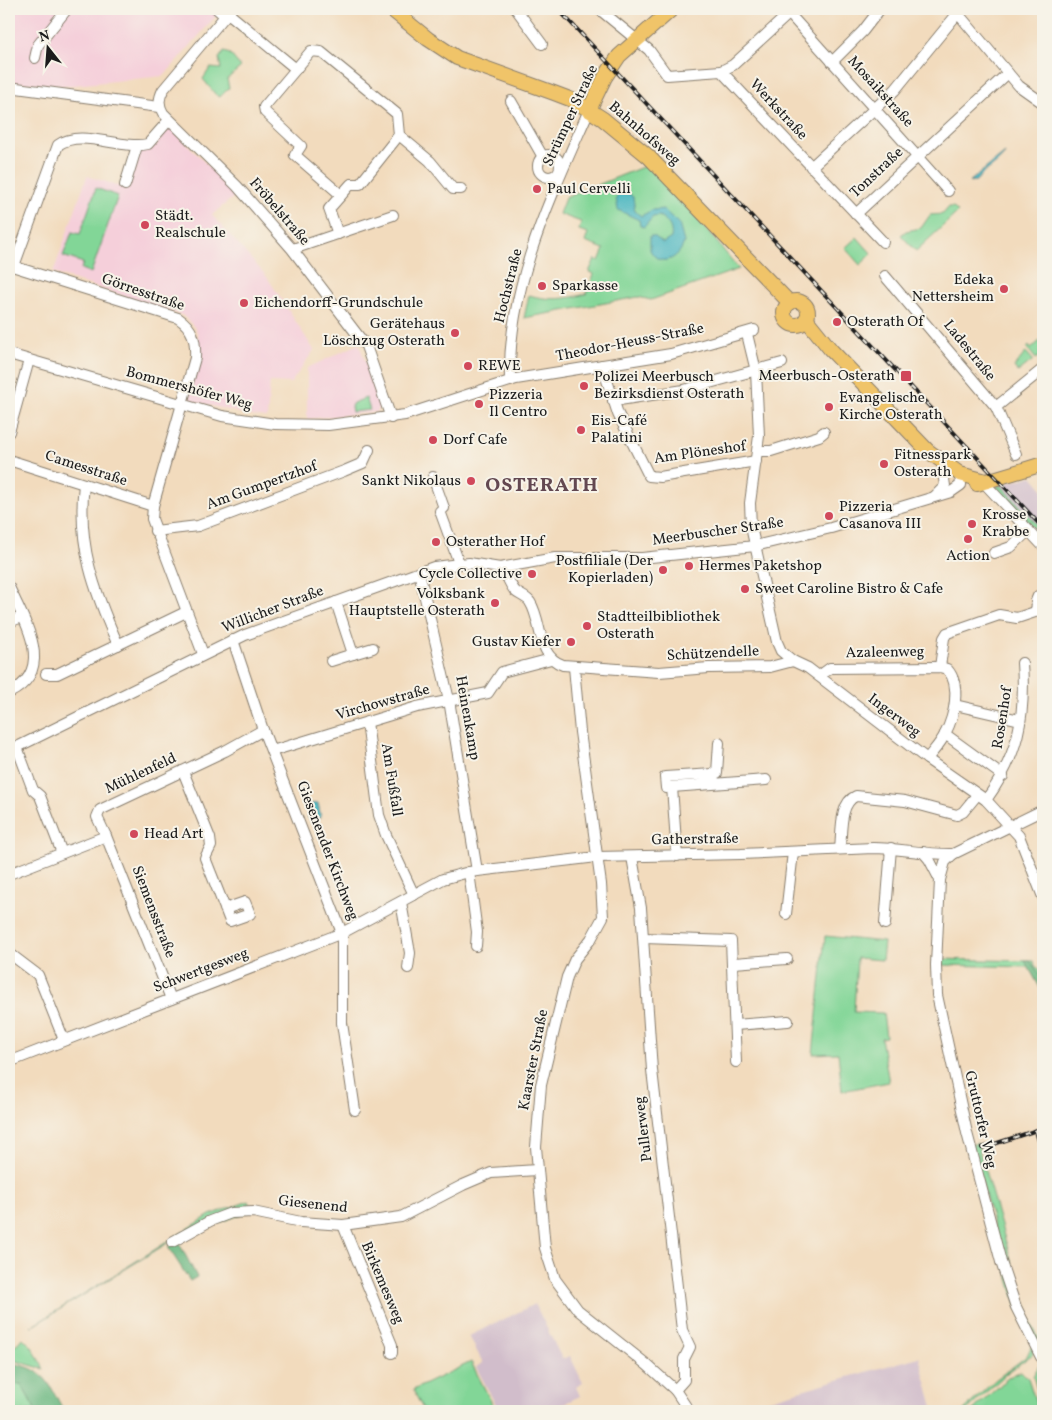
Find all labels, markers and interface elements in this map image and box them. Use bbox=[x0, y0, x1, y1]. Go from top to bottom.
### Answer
north arrow bbox=[22, 22, 72, 72]
text: N bbox=[37, 26, 52, 48]
street label: Mosaikstraße bbox=[842, 52, 918, 132]
street label: Strümper Straße bbox=[538, 62, 604, 170]
street label: Werkstraße bbox=[744, 75, 812, 145]
street label: Bahnhofsweg bbox=[603, 97, 685, 171]
street label: Tonstraße bbox=[846, 143, 908, 203]
street label: Fröbelstraße bbox=[244, 174, 314, 250]
place label: Paul Cervelli bbox=[547, 179, 631, 200]
marker: Paul Cervelli bbox=[531, 183, 543, 195]
place label: Städt. Realschule bbox=[155, 206, 226, 244]
marker: Städt. Realschule bbox=[139, 219, 151, 231]
street label: Hochstraße bbox=[490, 247, 528, 325]
street label: Görresstraße bbox=[99, 269, 187, 317]
place label: Edeka Nettersheim bbox=[912, 270, 994, 308]
place label: Sparkasse bbox=[552, 276, 618, 297]
marker: Sparkasse bbox=[536, 280, 548, 292]
marker: Edeka Nettersheim bbox=[998, 283, 1010, 295]
place label: Eichendorff-Grundschule bbox=[254, 293, 423, 314]
marker: Eichendorff-Grundschule bbox=[238, 297, 250, 309]
place label: Osterath Of bbox=[847, 312, 925, 333]
place label: Gerätehaus Löschzug Osterath bbox=[323, 314, 445, 352]
marker: Osterath Of bbox=[831, 316, 843, 328]
street label: Ladestraße bbox=[938, 316, 1000, 386]
street label: Theodor-Heuss-Straße bbox=[554, 318, 706, 368]
marker: Gerätehaus Löschzug Osterath bbox=[449, 327, 461, 339]
place label: REWE bbox=[478, 356, 521, 377]
marker: REWE bbox=[462, 360, 474, 372]
street label: Bommershöfer Weg bbox=[123, 362, 255, 416]
place label: Meerbusch-Osterath bbox=[759, 366, 895, 387]
place label: Polizei Meerbusch Bezirksdienst Osterath bbox=[594, 367, 744, 405]
marker: Meerbusch-Osterath bbox=[899, 369, 913, 383]
marker: Polizei Meerbusch Bezirksdienst Osterath bbox=[578, 380, 590, 392]
place label: Pizzeria Il Centro bbox=[489, 385, 547, 423]
place label: Evangelische Kirche Osterath bbox=[839, 388, 943, 426]
marker: Pizzeria Il Centro bbox=[473, 398, 485, 410]
marker: Evangelische Kirche Osterath bbox=[823, 401, 835, 413]
place label: Eis-Café Palatini bbox=[591, 411, 647, 449]
marker: Eis-Café Palatini bbox=[575, 424, 587, 436]
place label: Dorf Cafe bbox=[443, 430, 507, 451]
marker: Dorf Cafe bbox=[427, 434, 439, 446]
street label: Am Plöneshof bbox=[653, 436, 749, 470]
place label: Fitnesspark Osterath bbox=[894, 445, 971, 483]
street label: Camesstraße bbox=[42, 446, 130, 492]
street label: Am Gumpertzhof bbox=[204, 456, 322, 516]
marker: Fitnesspark Osterath bbox=[878, 458, 890, 470]
place label: Sankt Nikolaus bbox=[362, 471, 461, 492]
district label: OSTERATH bbox=[485, 472, 599, 500]
marker: Sankt Nikolaus bbox=[465, 475, 477, 487]
place label: Pizzeria Casanova III bbox=[839, 497, 921, 535]
place label: Krosse Krabbe bbox=[982, 505, 1029, 543]
marker: Pizzeria Casanova III bbox=[823, 510, 835, 522]
street label: Meerbuscher Straße bbox=[651, 512, 785, 552]
marker: Krosse Krabbe bbox=[966, 518, 978, 530]
place label: Osterather Hof bbox=[446, 532, 546, 553]
marker: Action bbox=[962, 533, 974, 545]
marker: Osterather Hof bbox=[430, 536, 442, 548]
place label: Action bbox=[946, 546, 990, 567]
place label: Postfiliale (Der Kopierladen) bbox=[556, 551, 653, 589]
place label: Hermes Paketshop bbox=[699, 556, 822, 577]
marker: Hermes Paketshop bbox=[683, 560, 695, 572]
place label: Cycle Collective bbox=[419, 564, 522, 585]
marker: Postfiliale (Der Kopierladen) bbox=[657, 564, 669, 576]
marker: Cycle Collective bbox=[526, 568, 538, 580]
place label: Sweet Caroline Bistro & Cafe bbox=[755, 579, 943, 600]
street label: Willicher Straße bbox=[219, 581, 327, 639]
marker: Sweet Caroline Bistro & Cafe bbox=[739, 583, 751, 595]
place label: Volksbank Hauptstelle Osterath bbox=[349, 584, 485, 622]
marker: Volksbank Hauptstelle Osterath bbox=[489, 597, 501, 609]
place label: Stadtteilbibliothek Osterath bbox=[597, 607, 720, 645]
marker: Stadtteilbibliothek Osterath bbox=[581, 620, 593, 632]
place label: Gustav Kiefer bbox=[472, 632, 561, 653]
marker: Gustav Kiefer bbox=[565, 636, 577, 648]
street label: Schützendelle bbox=[666, 641, 760, 667]
street label: Azaleenweg bbox=[845, 642, 925, 664]
street label: Heinenkamp bbox=[449, 674, 485, 762]
street label: Virchowstraße bbox=[334, 680, 432, 726]
street label: Rosenhof bbox=[988, 684, 1019, 751]
street label: Ingerweg bbox=[863, 689, 925, 743]
street label: Am Fußfall bbox=[375, 742, 407, 818]
street label: Mühlenfeld bbox=[102, 748, 180, 800]
street label: Giesenender Kirchweg bbox=[291, 778, 363, 924]
place label: Head Art bbox=[144, 824, 203, 845]
marker: Head Art bbox=[128, 828, 140, 840]
street label: Gatherstraße bbox=[651, 829, 739, 851]
street label: Siemensstraße bbox=[126, 863, 180, 961]
street label: Schwertgesweg bbox=[150, 943, 252, 999]
street label: Kaarster Straße bbox=[514, 1008, 554, 1112]
street label: Gruttorfer Weg bbox=[959, 1069, 1002, 1171]
street label: Pullerweg bbox=[630, 1095, 658, 1163]
street label: Giesenend bbox=[277, 1191, 349, 1219]
street label: Birkemesweg bbox=[355, 1238, 409, 1328]

